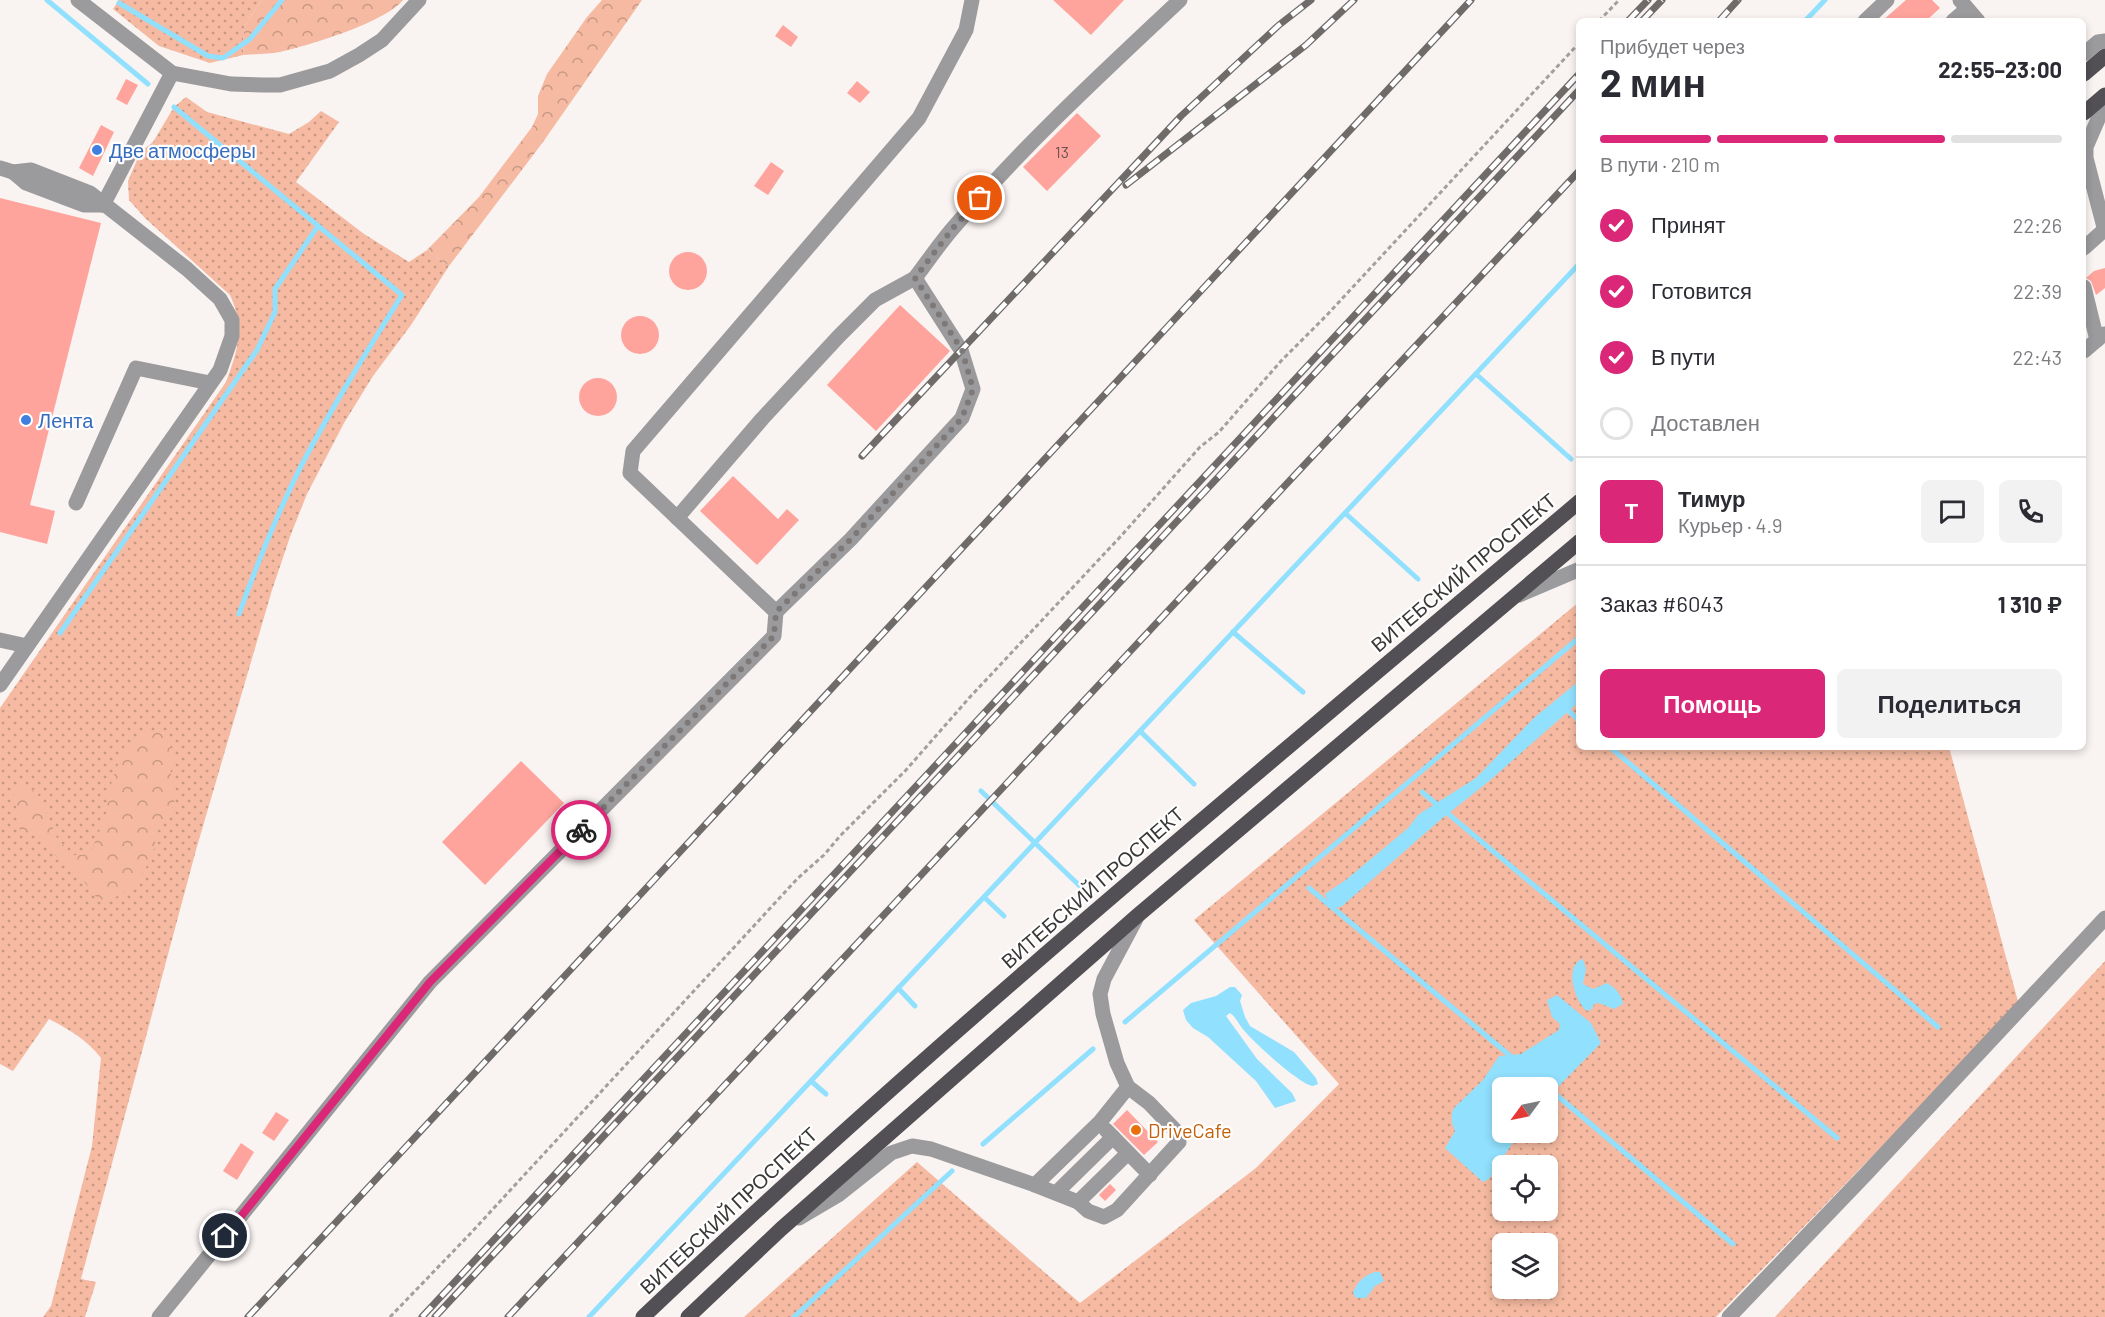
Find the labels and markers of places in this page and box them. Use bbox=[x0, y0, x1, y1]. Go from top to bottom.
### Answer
place label: Две атмосферы bbox=[109, 138, 256, 162]
marker: Две атмосферы bbox=[90, 143, 104, 157]
pin bbox=[954, 172, 1005, 223]
place label: Лента bbox=[38, 408, 94, 432]
marker: Лента bbox=[19, 413, 33, 427]
place label: DriveCafe bbox=[1148, 1118, 1232, 1142]
marker: DriveCafe bbox=[1129, 1123, 1143, 1137]
pin bbox=[199, 1210, 250, 1261]

